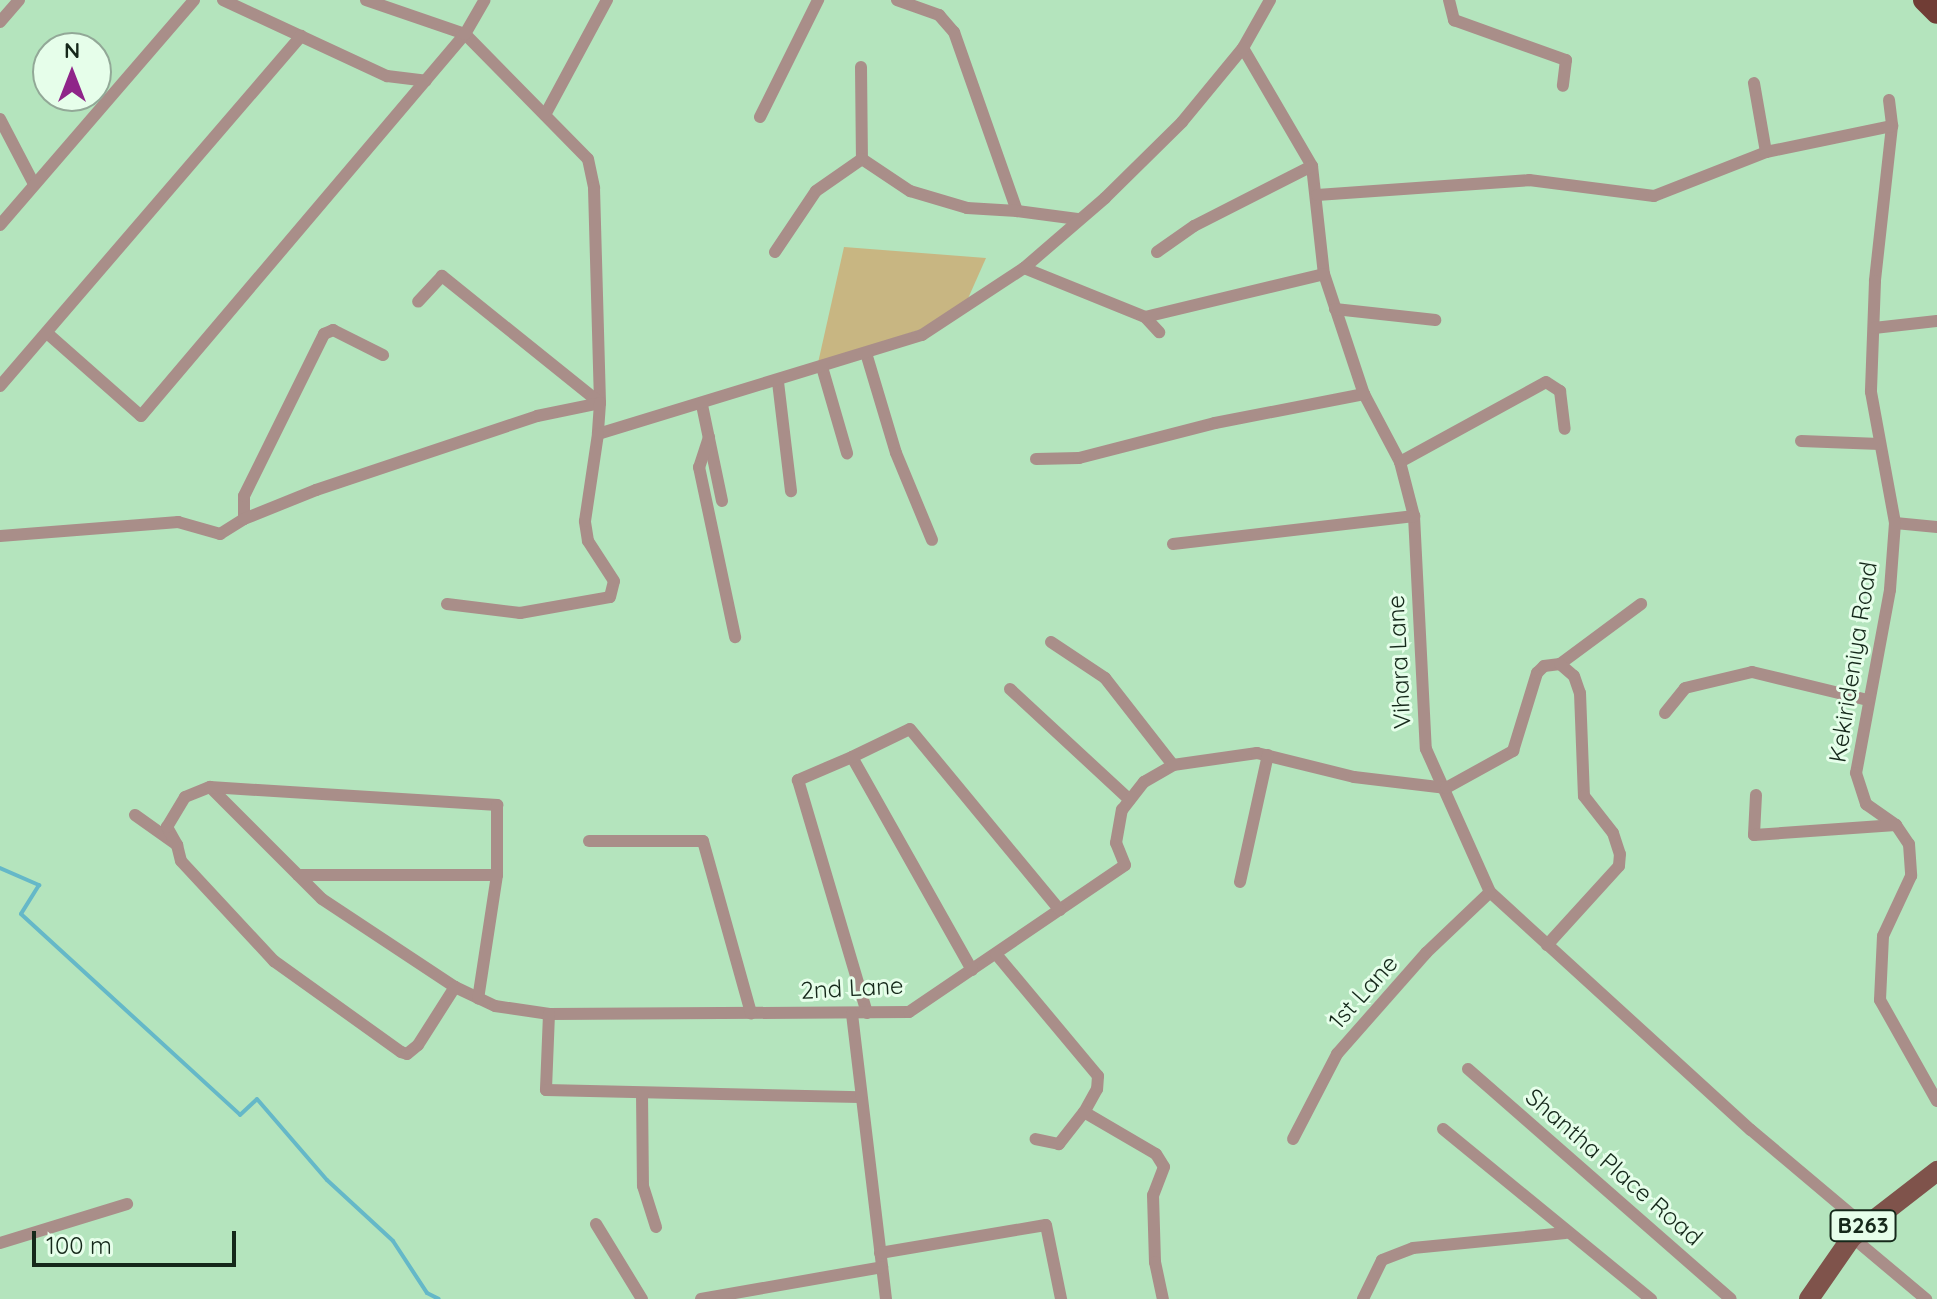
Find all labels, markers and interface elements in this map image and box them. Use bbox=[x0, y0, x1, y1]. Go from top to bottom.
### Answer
north arrow bbox=[32, 32, 112, 112]
text: N bbox=[64, 36, 80, 64]
street label: Kekirideniya Road bbox=[1823, 560, 1883, 764]
street label: Vihara Lane bbox=[1381, 594, 1417, 730]
street label: 1st Lane bbox=[1322, 949, 1404, 1035]
street label: 2nd Lane bbox=[800, 971, 904, 1005]
street label: Shantha Place Road bbox=[1520, 1082, 1708, 1252]
road number: B263 bbox=[1829, 1208, 1897, 1244]
scale bar bbox=[36, 1215, 240, 1265]
text: 100 m bbox=[46, 1230, 112, 1260]

